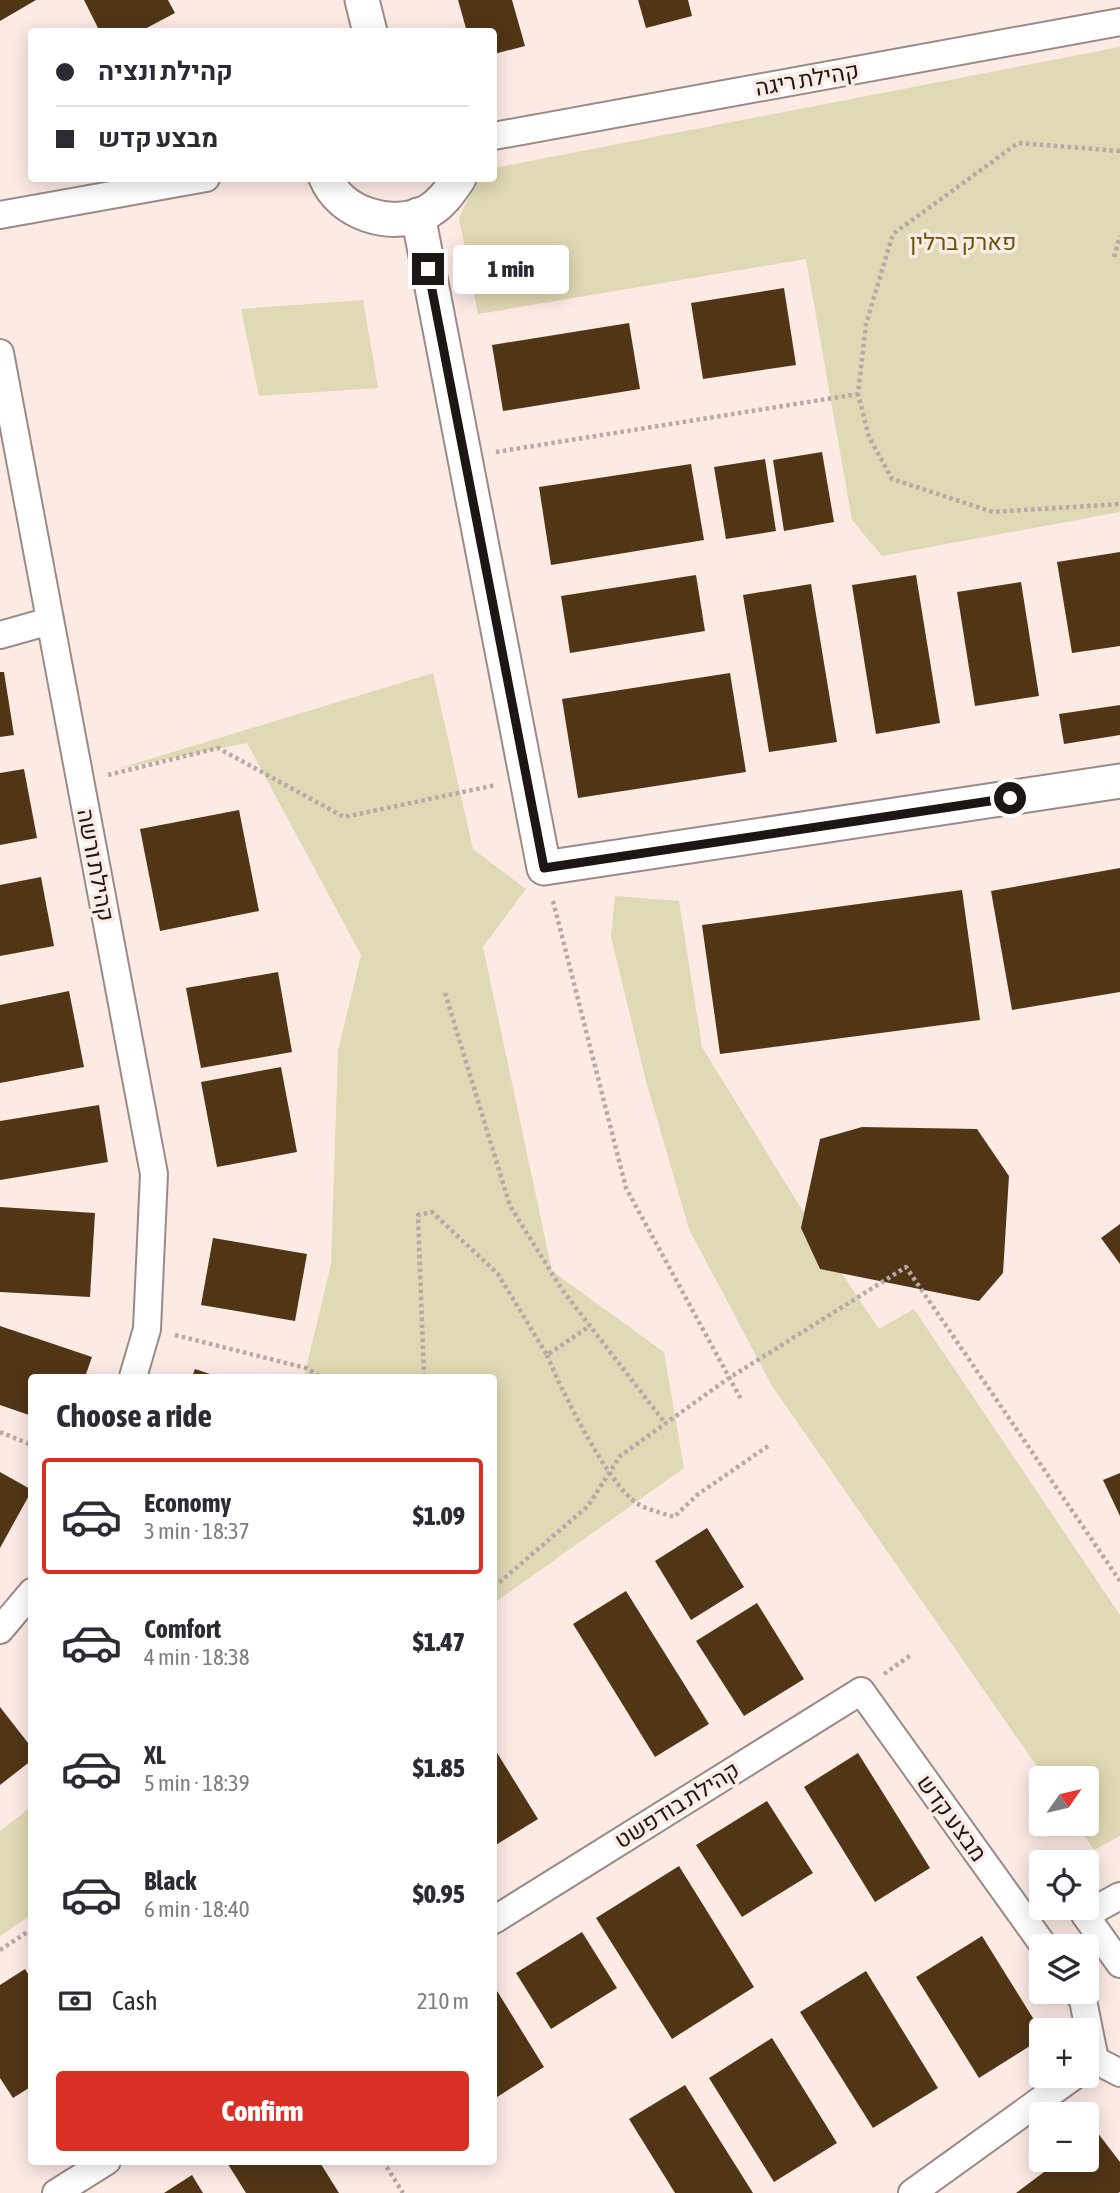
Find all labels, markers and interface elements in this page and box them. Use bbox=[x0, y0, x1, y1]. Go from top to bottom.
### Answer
text: קהילת ונציה bbox=[98, 56, 233, 86]
street label: קהילת ריגה bbox=[753, 57, 861, 101]
text: מבצע קדש bbox=[98, 123, 218, 153]
park label: פארק ברלין bbox=[910, 229, 1016, 255]
callout: 1 min bbox=[452, 244, 568, 294]
route end bbox=[412, 253, 444, 285]
text: 1 min bbox=[488, 256, 534, 282]
route start bbox=[994, 782, 1026, 814]
street label: קהילת ורשה bbox=[72, 807, 120, 923]
text: Choose a ride bbox=[56, 1397, 212, 1434]
icon: car bbox=[60, 1485, 123, 1548]
text: Economy bbox=[144, 1488, 231, 1518]
text: $1.09 bbox=[413, 1501, 465, 1531]
text: 3 min · 18:37 bbox=[144, 1518, 250, 1544]
icon: car bbox=[60, 1611, 123, 1674]
text: Comfort bbox=[144, 1614, 221, 1644]
text: $1.47 bbox=[413, 1627, 465, 1657]
text: 4 min · 18:38 bbox=[144, 1644, 250, 1670]
icon: car bbox=[60, 1737, 123, 1800]
text: XL bbox=[144, 1740, 166, 1770]
text: $1.85 bbox=[413, 1753, 465, 1783]
street label: קהילת בודפשט bbox=[610, 1756, 744, 1854]
north arrow bbox=[1029, 1766, 1099, 1836]
map controls bbox=[1029, 1766, 1099, 2172]
text: 5 min · 18:39 bbox=[144, 1770, 250, 1796]
street label: מבצע קדש bbox=[912, 1770, 992, 1866]
button: locate bbox=[1029, 1850, 1099, 1920]
icon: car bbox=[60, 1863, 123, 1926]
text: Black bbox=[144, 1866, 196, 1896]
text: $0.95 bbox=[413, 1879, 465, 1909]
text: 6 min · 18:40 bbox=[144, 1896, 250, 1922]
button: layers bbox=[1029, 1934, 1099, 2004]
icon: cash bbox=[56, 1982, 94, 2020]
text: Cash bbox=[112, 1986, 158, 2016]
text: 210 m bbox=[417, 1988, 469, 2014]
button: + bbox=[1029, 2018, 1099, 2088]
button: Confirm bbox=[56, 2071, 469, 2151]
button: − bbox=[1029, 2102, 1099, 2172]

